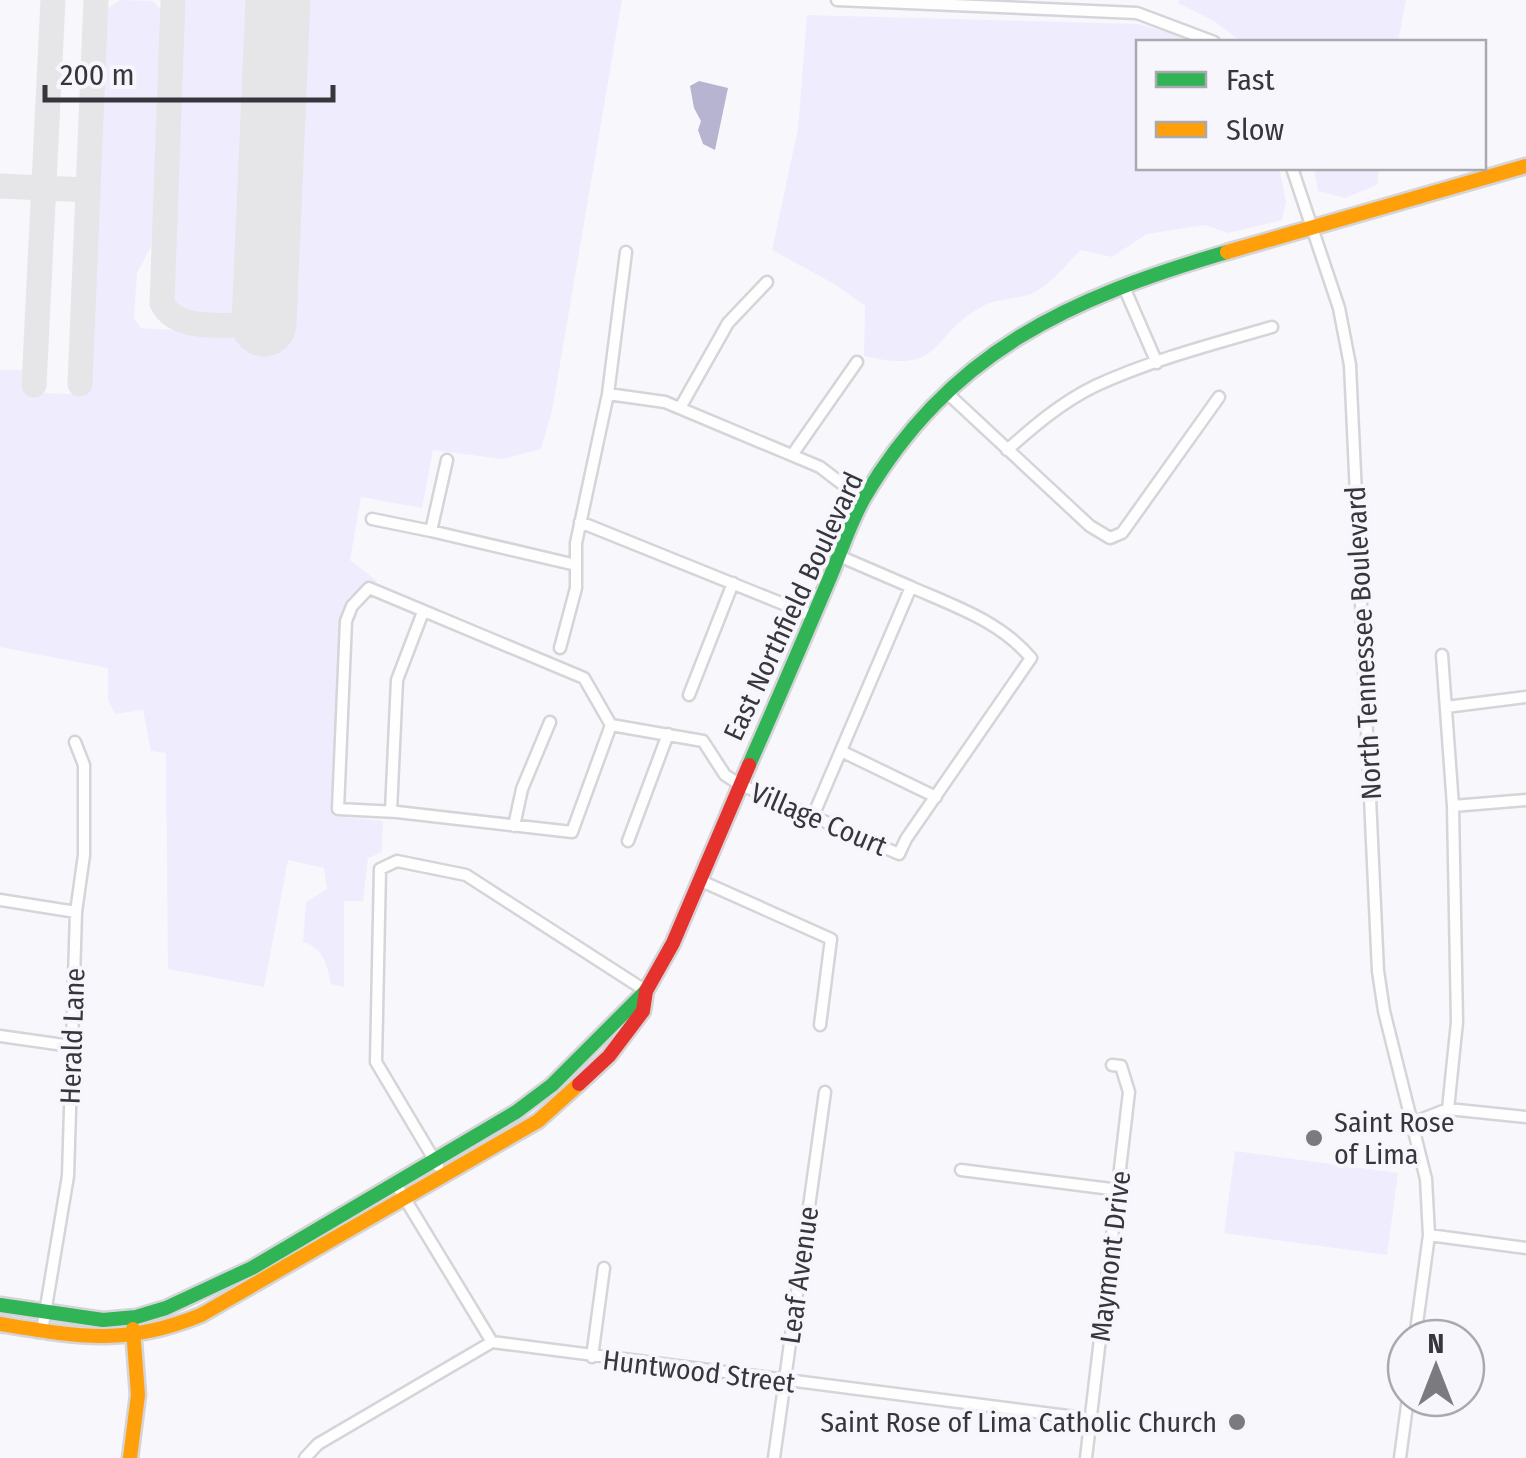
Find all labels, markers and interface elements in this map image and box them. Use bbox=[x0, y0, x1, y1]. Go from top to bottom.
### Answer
scale bar bbox=[45, 40, 332, 102]
legend bbox=[1136, 40, 1486, 170]
text: 200 m bbox=[60, 57, 135, 93]
text: Fast bbox=[1226, 62, 1275, 98]
text: Slow bbox=[1226, 112, 1284, 148]
street label: East Northfield Boulevard bbox=[717, 467, 870, 746]
street label: North Tennessee Boulevard bbox=[1339, 485, 1388, 801]
street label: Village Court bbox=[746, 776, 893, 863]
street label: Herald Lane bbox=[54, 967, 91, 1105]
place label: Saint Rose of Lima bbox=[1334, 1106, 1455, 1171]
marker: Saint Rose of Lima bbox=[1303, 1127, 1325, 1149]
street label: Maymont Drive bbox=[1084, 1169, 1137, 1343]
street label: Leaf Avenue bbox=[774, 1204, 825, 1346]
north arrow bbox=[1386, 1318, 1486, 1418]
text: N bbox=[1428, 1327, 1444, 1360]
street label: Huntwood Street bbox=[601, 1343, 798, 1400]
place label: Saint Rose of Lima Catholic Church bbox=[820, 1406, 1217, 1439]
marker: Saint Rose of Lima Catholic Church bbox=[1226, 1411, 1248, 1433]

